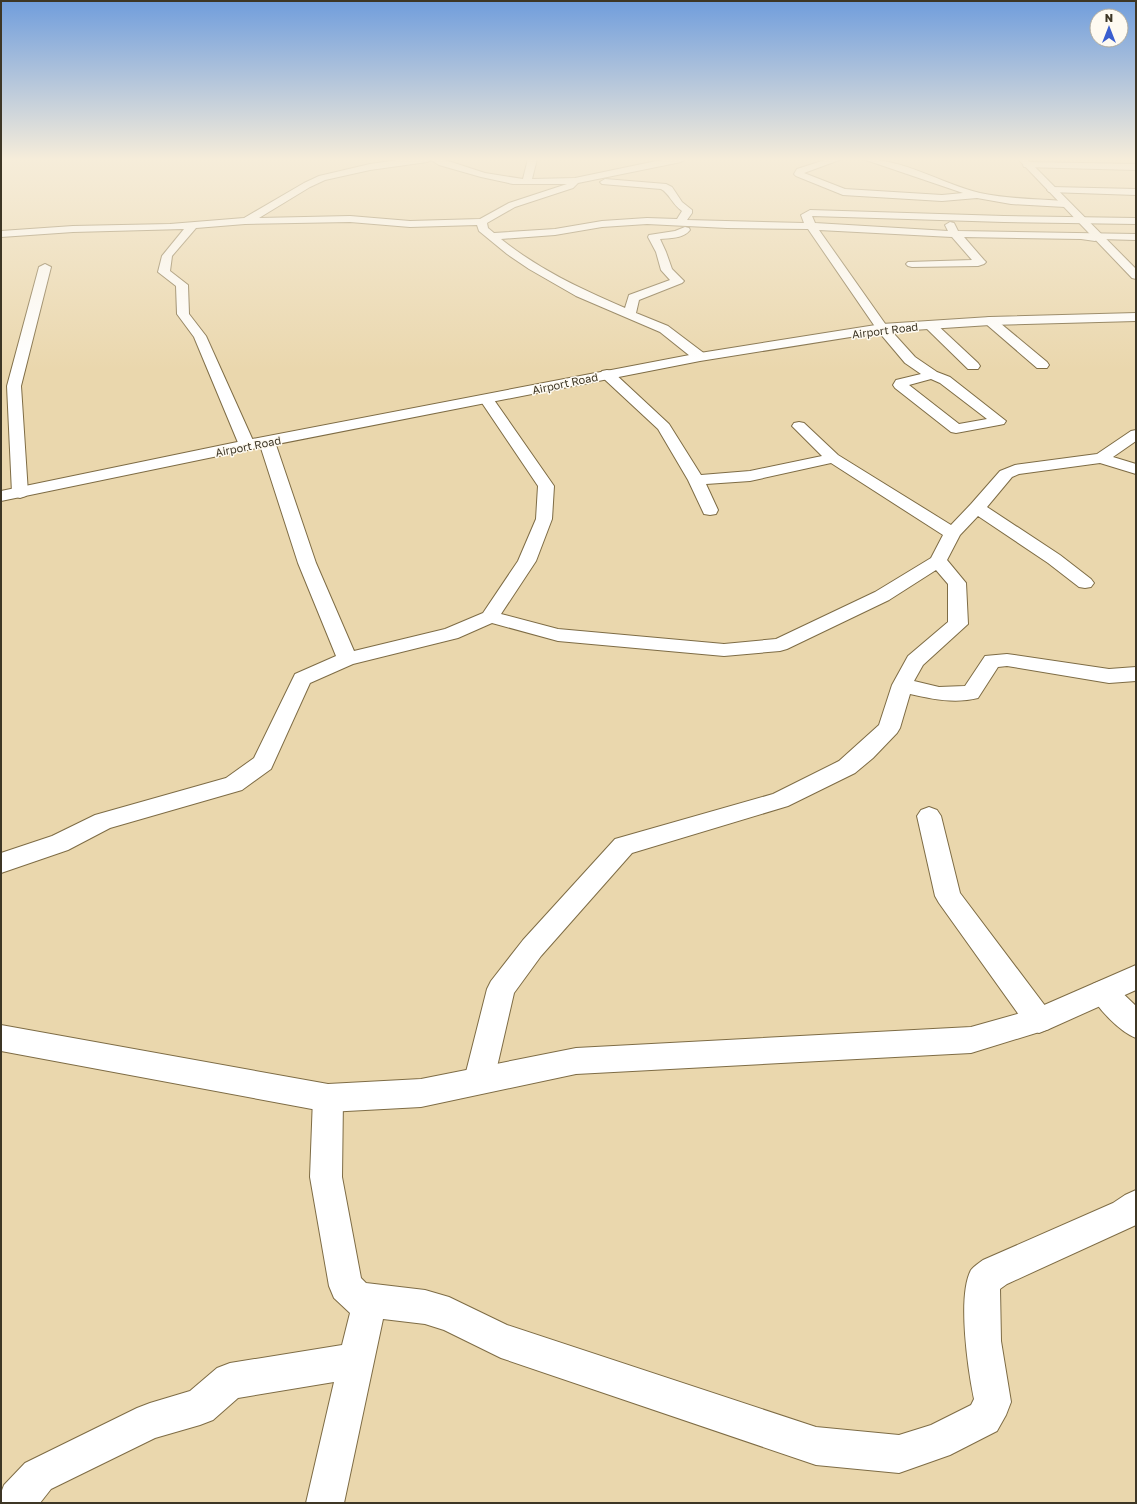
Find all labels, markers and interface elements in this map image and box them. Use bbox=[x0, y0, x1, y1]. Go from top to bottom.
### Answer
north arrow bbox=[1089, 8, 1129, 48]
text: N bbox=[1105, 11, 1113, 24]
street label: Airport Road bbox=[851, 319, 919, 341]
street label: Airport Road bbox=[531, 370, 599, 396]
street label: Airport Road bbox=[214, 433, 282, 459]

